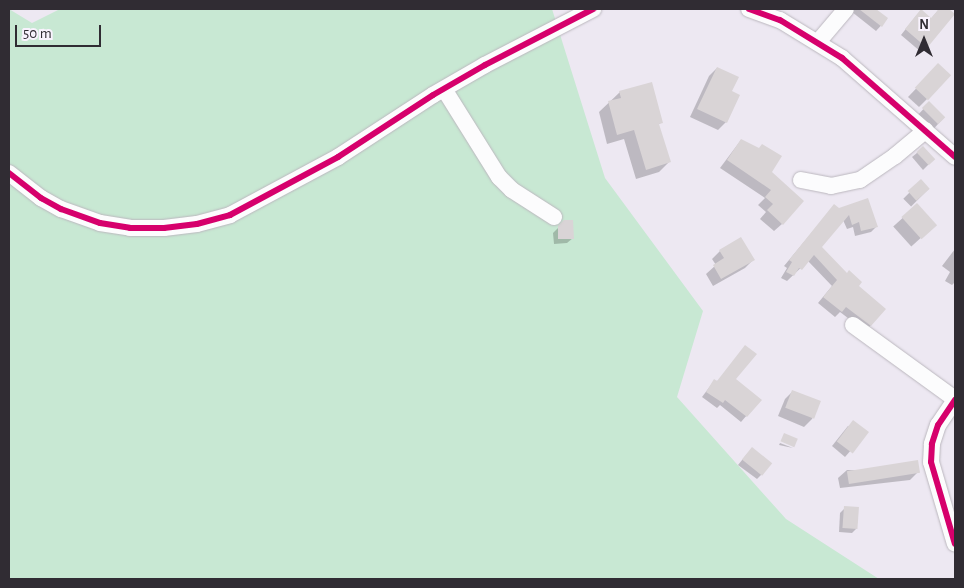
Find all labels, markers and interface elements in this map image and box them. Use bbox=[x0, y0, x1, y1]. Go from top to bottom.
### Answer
scale bar bbox=[18, 15, 104, 47]
north arrow bbox=[899, 15, 949, 65]
text: N bbox=[919, 18, 929, 32]
text: 50 m bbox=[23, 26, 52, 41]

